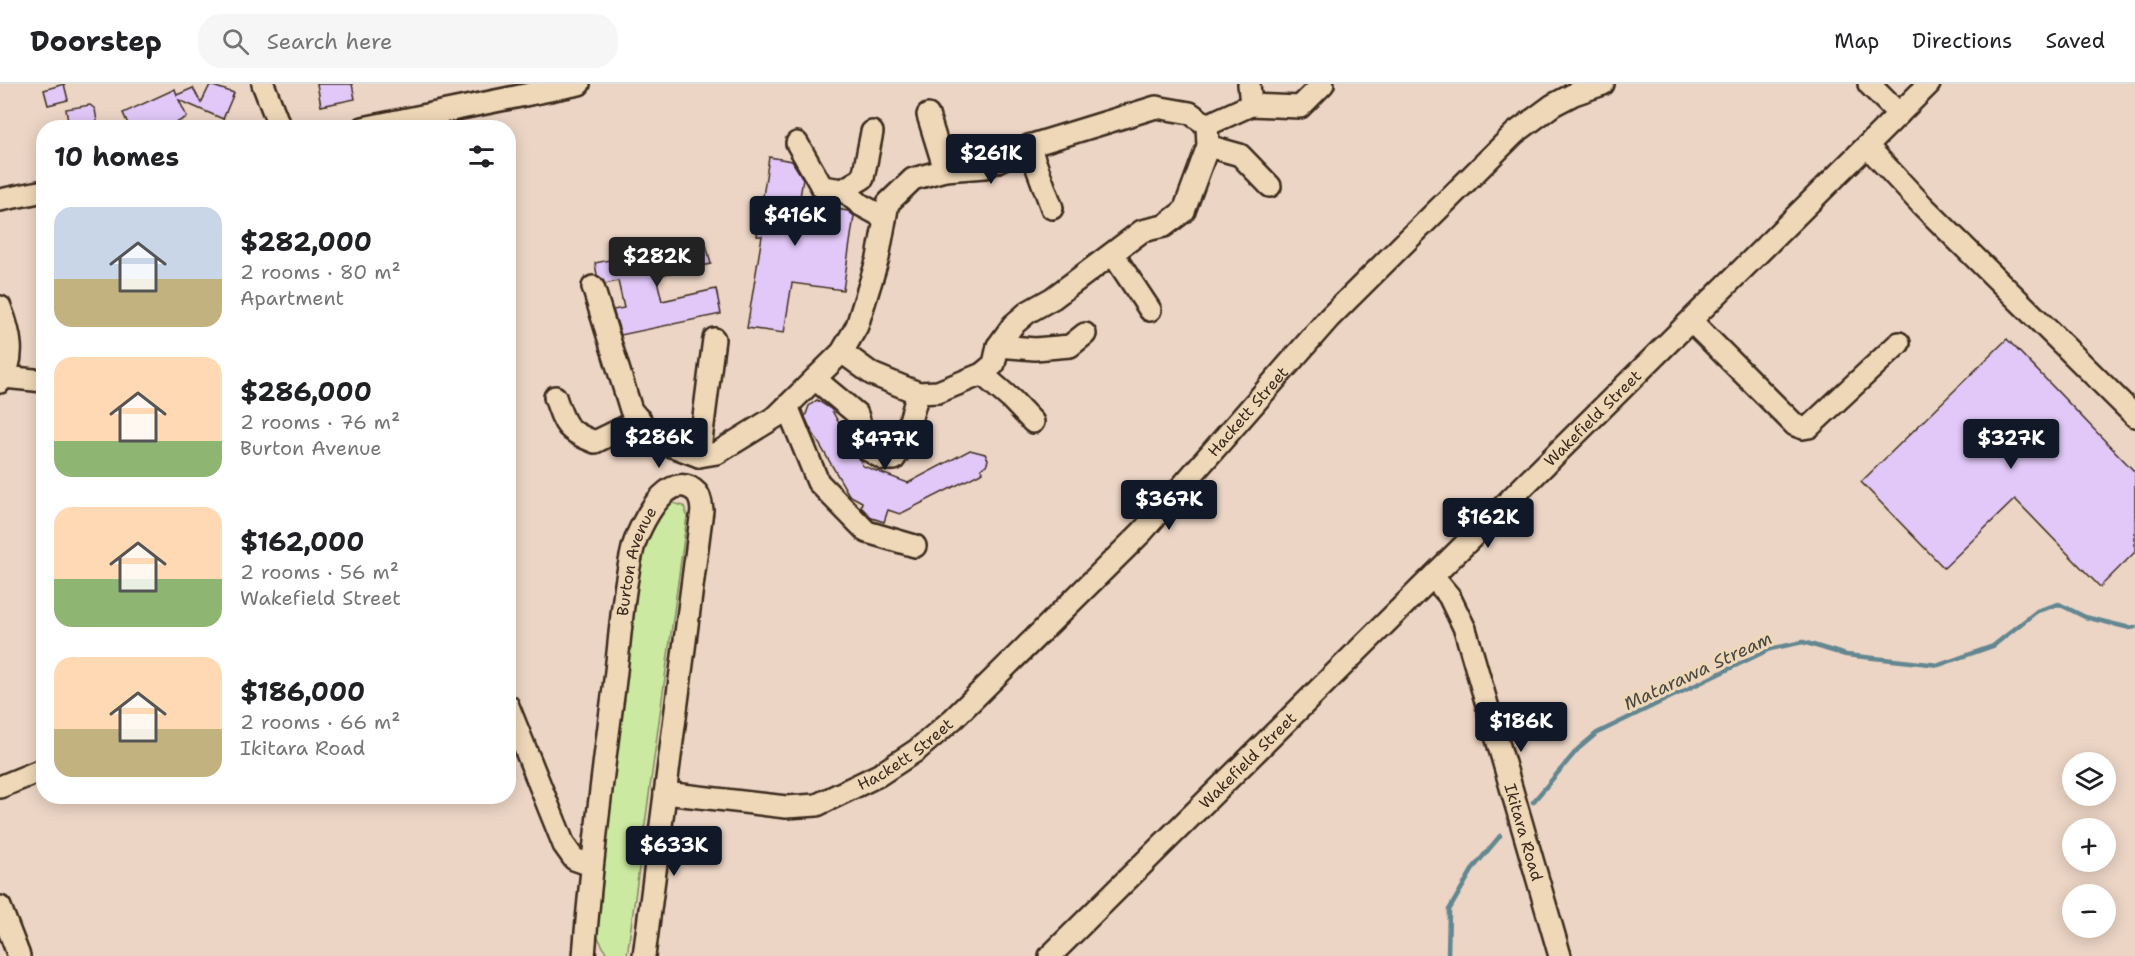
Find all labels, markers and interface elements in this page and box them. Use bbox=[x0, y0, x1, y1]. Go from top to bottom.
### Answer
search box bbox=[198, 14, 618, 68]
text: Doorstep bbox=[30, 22, 162, 60]
icon: search bbox=[219, 25, 252, 58]
text: Search here bbox=[267, 27, 393, 56]
text: Map bbox=[1834, 27, 1879, 55]
text: Directions bbox=[1912, 27, 2012, 55]
text: Saved bbox=[2045, 27, 2105, 55]
pin: $261K bbox=[949, 134, 1033, 185]
text: 10 homes bbox=[54, 139, 179, 174]
icon: filters bbox=[465, 140, 498, 173]
text: $261K bbox=[960, 140, 1022, 166]
pin: $416K bbox=[753, 196, 837, 247]
text: $416K bbox=[764, 202, 826, 228]
text: $282,000 bbox=[240, 224, 372, 259]
icon: home bbox=[102, 231, 174, 303]
pin: $282K bbox=[615, 237, 699, 288]
text: $282K bbox=[623, 243, 691, 269]
text: 2 rooms · 80 m² bbox=[240, 259, 401, 285]
text: Apartment bbox=[240, 285, 344, 311]
street label: Hackett Street bbox=[1203, 362, 1293, 461]
street label: Wakefield Street bbox=[1540, 365, 1646, 471]
text: $286,000 bbox=[240, 374, 372, 409]
icon: home bbox=[102, 381, 174, 453]
text: 2 rooms · 76 m² bbox=[240, 409, 400, 435]
pin: $286K bbox=[617, 418, 701, 469]
pin: $327K bbox=[1969, 419, 2053, 470]
pin: $477K bbox=[843, 420, 927, 471]
text: $286K bbox=[625, 424, 693, 450]
text: $327K bbox=[1977, 425, 2045, 451]
text: $477K bbox=[851, 426, 919, 452]
text: Burton Avenue bbox=[240, 435, 382, 461]
pin: $367K bbox=[1127, 480, 1211, 531]
text: $367K bbox=[1135, 486, 1203, 512]
pin: $162K bbox=[1446, 498, 1530, 549]
street label: Burton Avenue bbox=[612, 502, 661, 617]
text: $162K bbox=[1457, 504, 1519, 530]
text: $162,000 bbox=[240, 524, 364, 559]
icon: home bbox=[102, 531, 174, 603]
text: 2 rooms · 56 m² bbox=[240, 559, 399, 585]
text: Wakefield Street bbox=[240, 585, 401, 611]
water label: Matarawa Stream bbox=[1620, 626, 1776, 716]
text: $186,000 bbox=[240, 674, 365, 709]
icon: home bbox=[102, 681, 174, 753]
pin: $186K bbox=[1479, 702, 1563, 753]
street label: Wakefield Street bbox=[1195, 708, 1301, 813]
text: $186K bbox=[1489, 708, 1553, 734]
text: 2 rooms · 66 m² bbox=[240, 709, 401, 735]
street label: Hackett Street bbox=[854, 714, 958, 795]
text: Ikitara Road bbox=[240, 735, 365, 761]
map controls bbox=[2062, 752, 2116, 938]
button: layers bbox=[2062, 752, 2116, 806]
street label: Ikitara Road bbox=[1499, 781, 1548, 883]
button: + bbox=[2062, 818, 2116, 872]
pin: $633K bbox=[632, 826, 716, 877]
text: $633K bbox=[640, 832, 708, 858]
button: − bbox=[2062, 884, 2116, 938]

